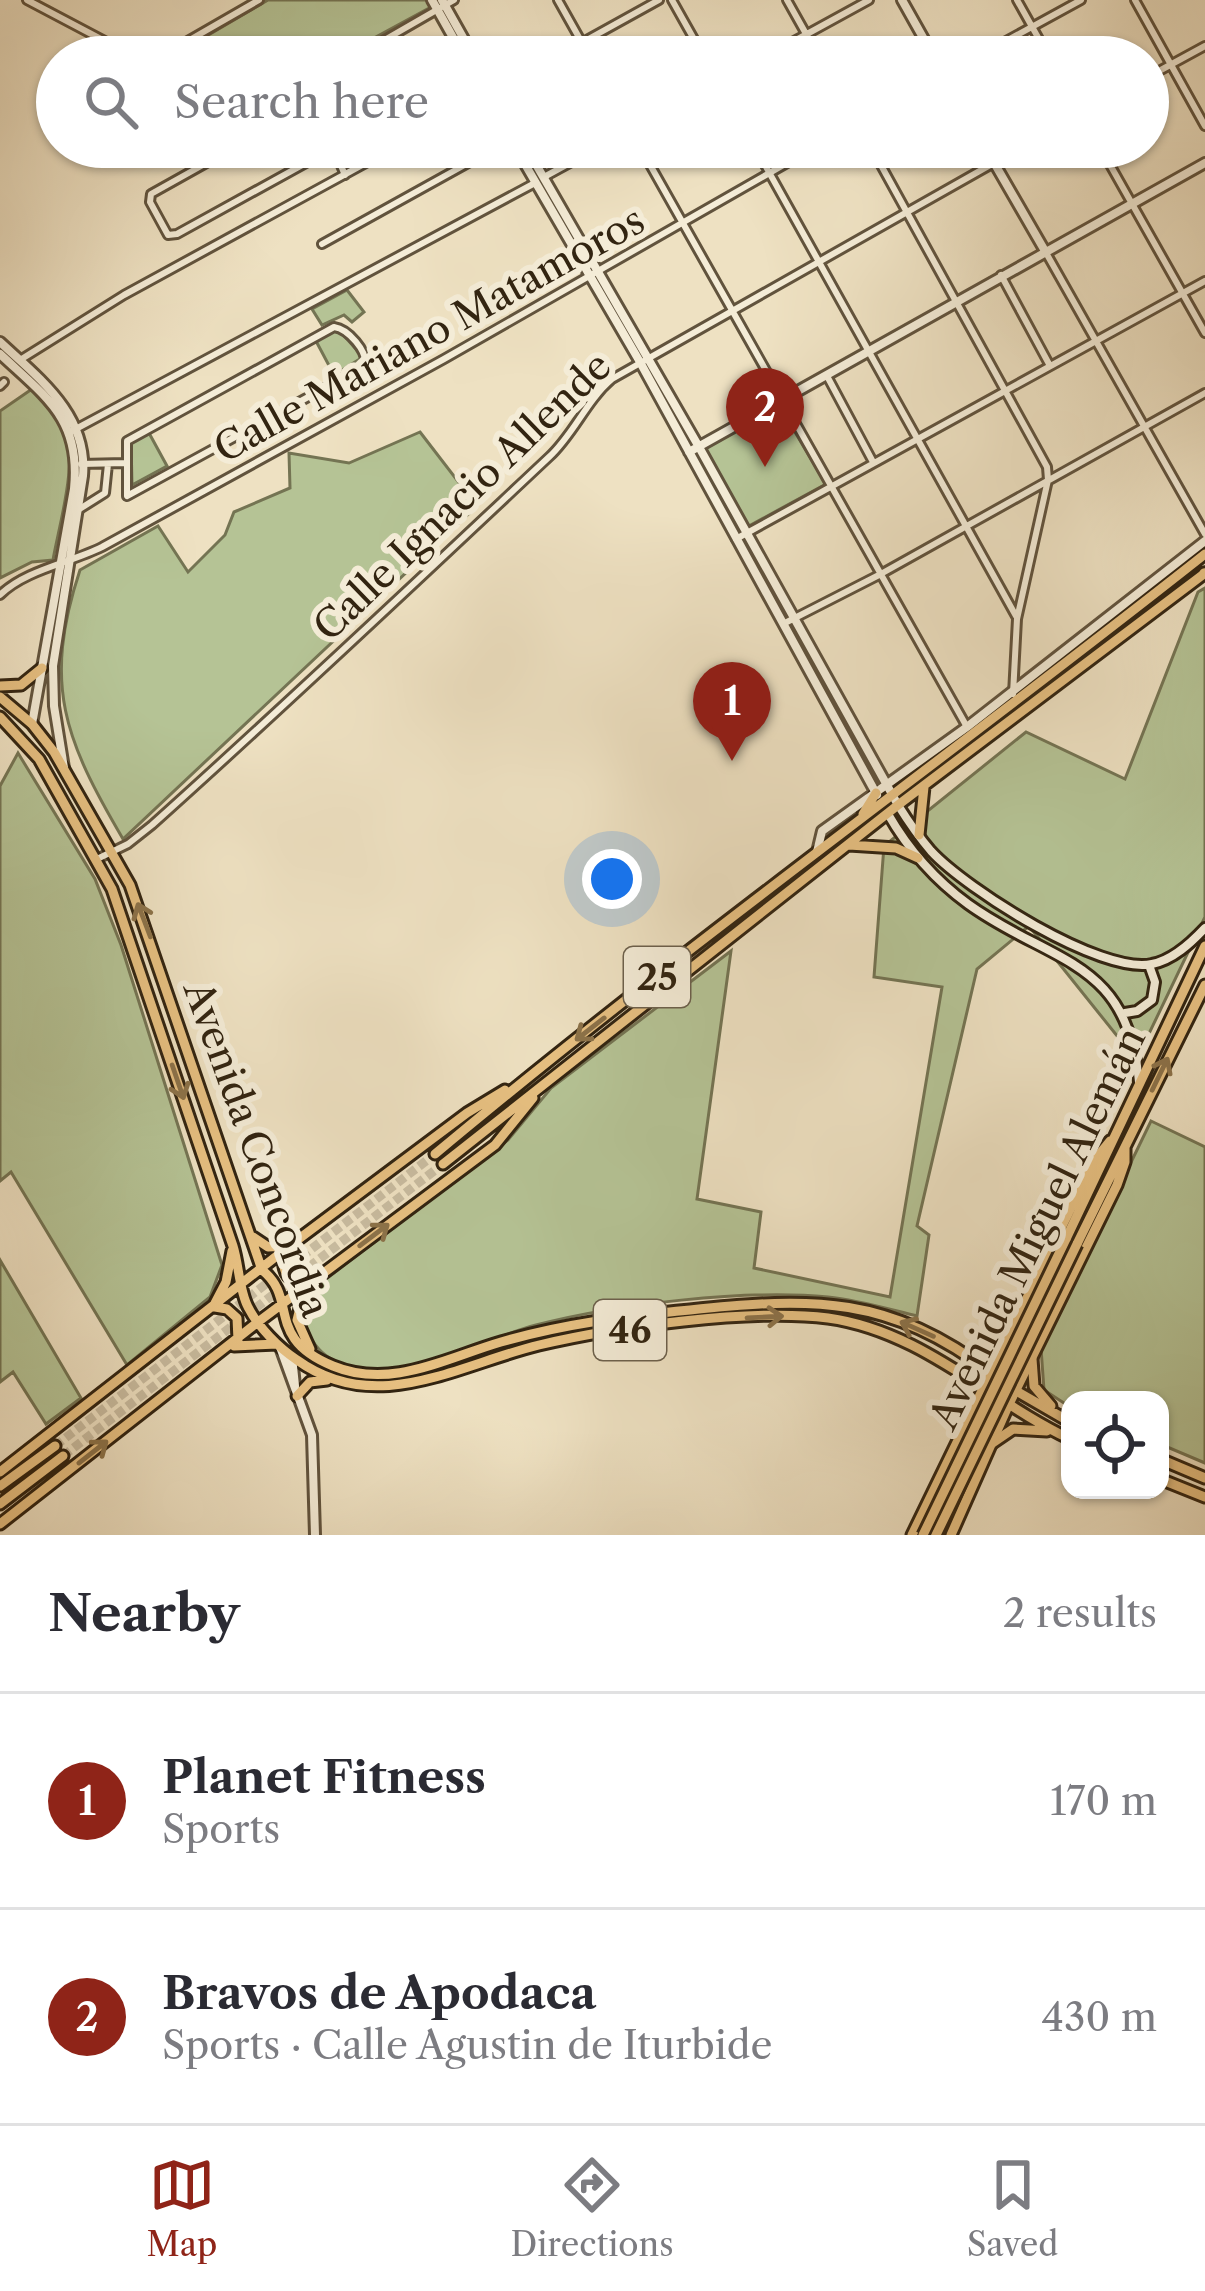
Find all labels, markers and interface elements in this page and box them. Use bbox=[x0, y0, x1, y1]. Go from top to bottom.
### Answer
search box bbox=[36, 36, 1169, 168]
icon: search bbox=[78, 69, 144, 135]
text: Search here bbox=[174, 74, 429, 130]
street label: Calle Mariano Matamoros bbox=[206, 196, 652, 472]
street label: Calle Ignacio Allende bbox=[303, 342, 621, 650]
pin: 2 bbox=[726, 368, 804, 467]
pin: 1 bbox=[693, 662, 771, 761]
your location bbox=[582, 849, 642, 909]
one-way arrow bbox=[131, 903, 153, 940]
road number: 25 bbox=[624, 947, 690, 1007]
street label: Avenida Concordia bbox=[174, 974, 340, 1324]
one-way arrow bbox=[574, 1015, 606, 1042]
street label: Avenida Miguel Alemán bbox=[918, 1019, 1155, 1437]
one-way arrow bbox=[1150, 1057, 1172, 1093]
one-way arrow bbox=[169, 1063, 190, 1100]
one-way arrow bbox=[357, 1223, 390, 1249]
road number: 46 bbox=[594, 1300, 666, 1360]
one-way arrow bbox=[745, 1305, 784, 1328]
one-way arrow bbox=[900, 1316, 936, 1338]
map controls bbox=[1061, 1391, 1169, 1499]
button: locate bbox=[1061, 1391, 1169, 1499]
one-way arrow bbox=[76, 1439, 108, 1466]
text: Nearby bbox=[48, 1582, 240, 1644]
text: 2 results bbox=[1003, 1589, 1157, 1637]
text: Planet Fitness bbox=[162, 1749, 486, 1805]
text: 1 bbox=[78, 1777, 96, 1825]
text: 170 m bbox=[1050, 1777, 1157, 1825]
text: Sports bbox=[162, 1805, 280, 1853]
text: Bravos de Apodaca bbox=[162, 1965, 596, 2021]
text: 2 bbox=[75, 1993, 99, 2041]
text: 430 m bbox=[1042, 1993, 1157, 2041]
text: Sports · Calle Agustin de Iturbide bbox=[162, 2021, 772, 2069]
tab: Map bbox=[147, 2152, 217, 2265]
tab: Directions bbox=[511, 2152, 674, 2265]
tab: Saved bbox=[967, 2152, 1058, 2265]

